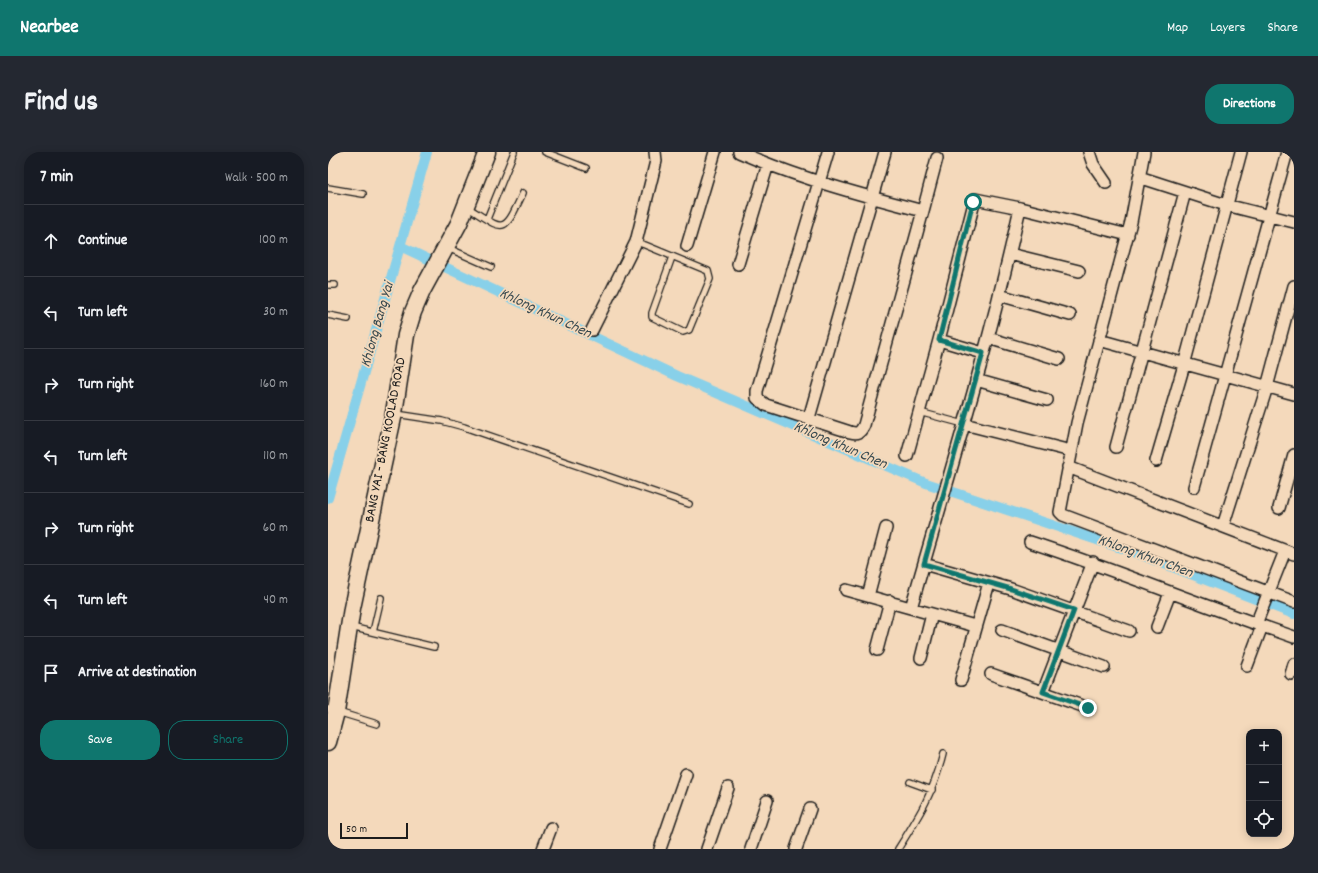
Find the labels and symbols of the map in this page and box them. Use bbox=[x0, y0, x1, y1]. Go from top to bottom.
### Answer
route start bbox=[964, 193, 982, 211]
water label: Khlong Bang Yai bbox=[355, 278, 401, 370]
water label: Khlong Khun Chen bbox=[495, 283, 596, 345]
street label: BANG YAI - BANG KOOLAD ROAD bbox=[360, 356, 412, 524]
water label: Khlong Khun Chen bbox=[790, 416, 891, 476]
water label: Khlong Khun Chen bbox=[1095, 530, 1196, 585]
route end bbox=[1079, 699, 1097, 717]
scale bar bbox=[340, 821, 408, 840]

